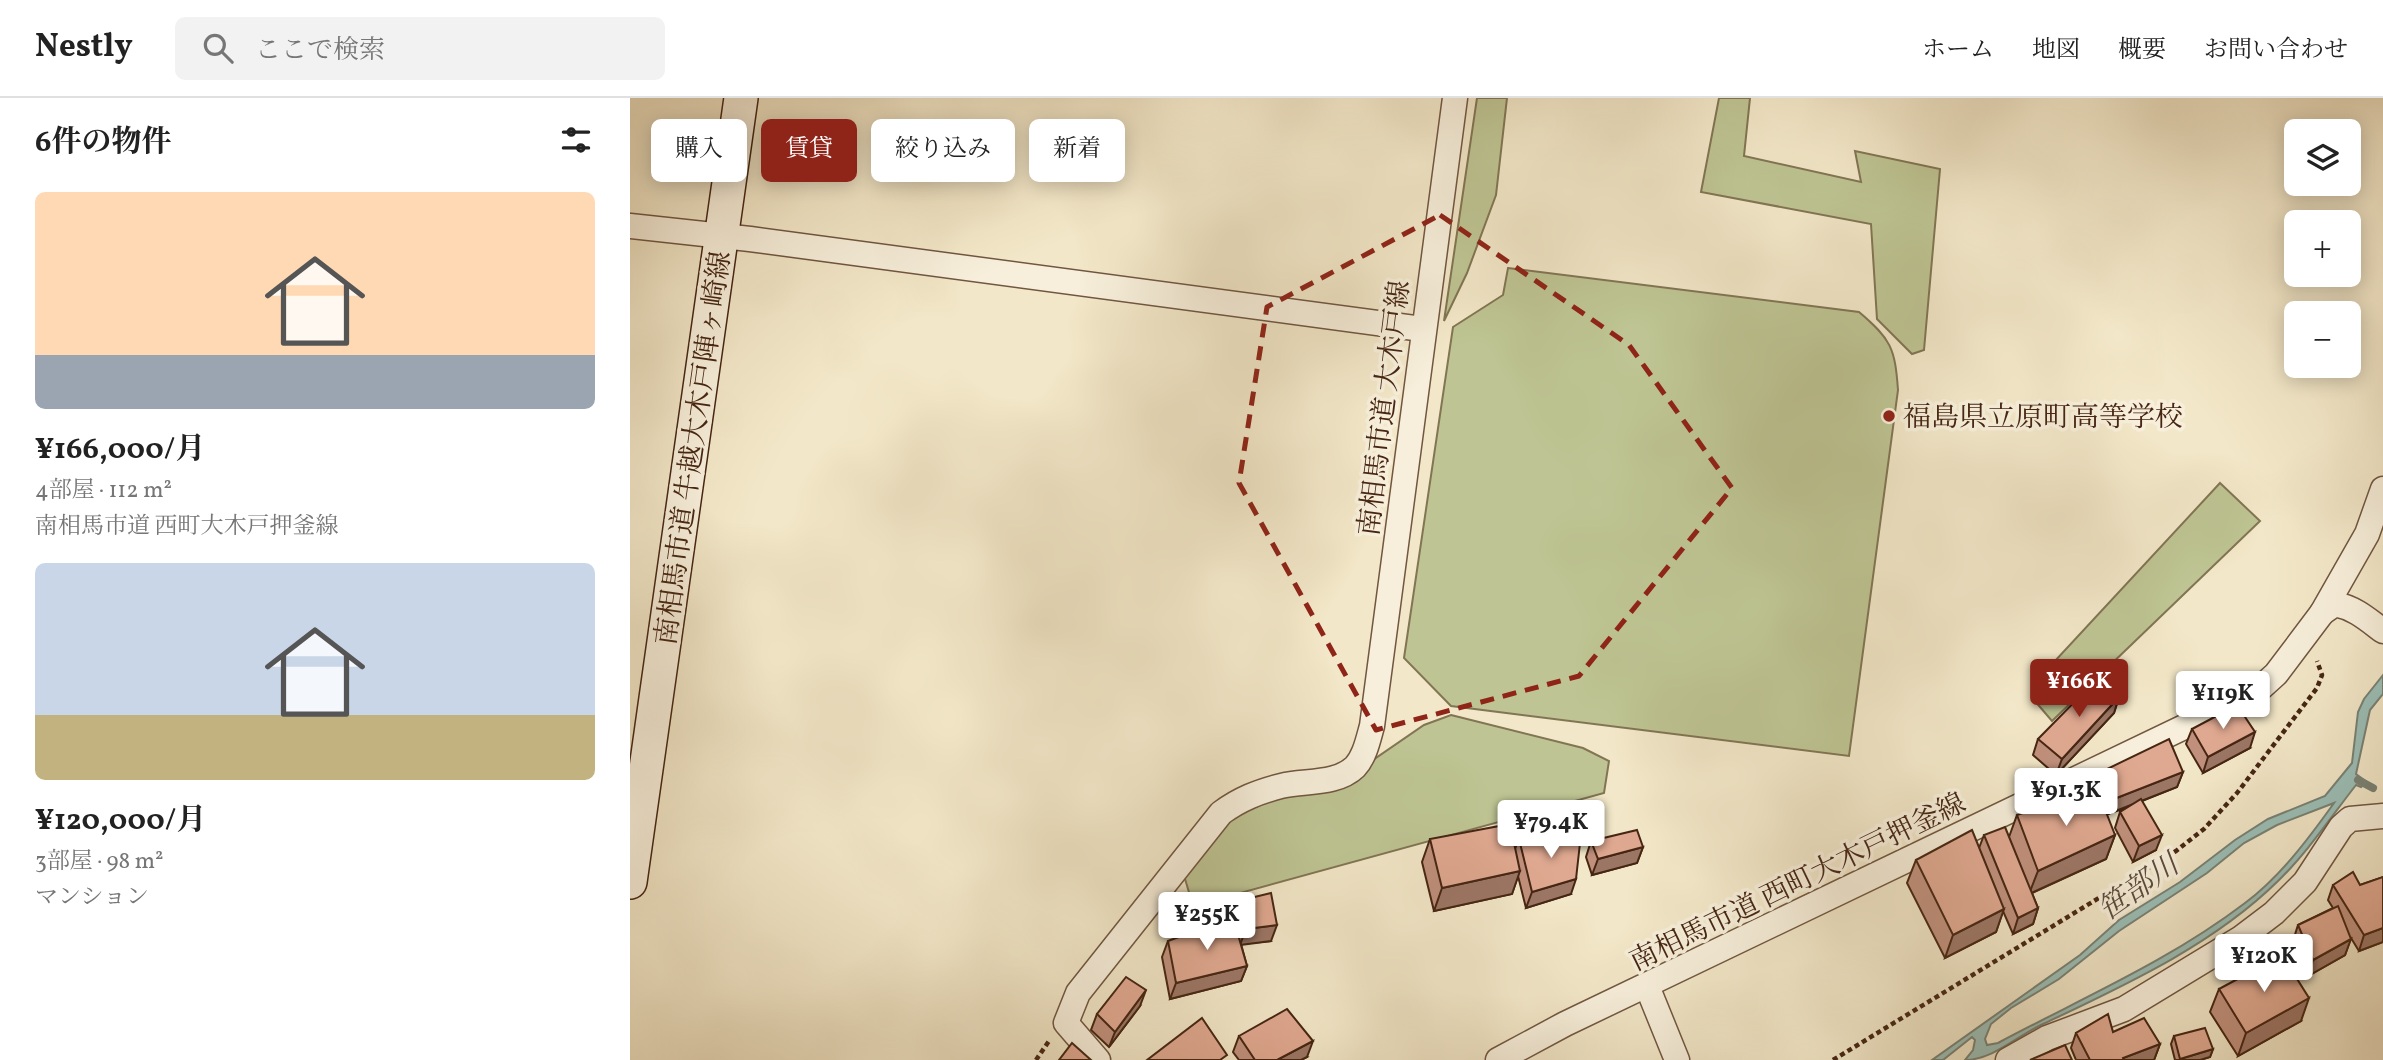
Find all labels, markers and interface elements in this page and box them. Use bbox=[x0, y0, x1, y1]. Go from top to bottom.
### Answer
search box bbox=[175, 17, 665, 80]
text: Nestly bbox=[35, 25, 133, 71]
icon: search bbox=[199, 29, 237, 67]
text: ここで検索 bbox=[255, 33, 385, 69]
text: ホーム bbox=[1922, 34, 1994, 68]
text: 地図 bbox=[2032, 34, 2080, 68]
text: 概要 bbox=[2118, 34, 2166, 68]
text: お問い合わせ bbox=[2204, 34, 2348, 68]
chip: 購入 bbox=[651, 119, 747, 182]
chip: 賃貸 bbox=[761, 119, 857, 182]
chip: 絞り込み bbox=[871, 119, 1015, 182]
chip: 新着 bbox=[1029, 119, 1125, 182]
map controls bbox=[2284, 119, 2361, 378]
button: layers bbox=[2284, 119, 2361, 196]
icon: filters bbox=[557, 121, 595, 159]
text: 6件の物件 bbox=[35, 122, 171, 164]
button: + bbox=[2284, 210, 2361, 287]
icon: home bbox=[252, 238, 378, 364]
street label: 南相馬市道 牛越大木戸陣ヶ崎線 bbox=[647, 249, 741, 648]
street label: 南相馬市道 大木戸線 bbox=[1350, 278, 1421, 539]
button: − bbox=[2284, 301, 2361, 378]
place label: 福島県立原町高等学校 bbox=[1903, 399, 2183, 438]
marker: 福島県立原町高等学校 bbox=[1881, 408, 1897, 424]
text: ¥166,000/月 bbox=[35, 429, 205, 471]
text: 4部屋 · 112 m² bbox=[35, 475, 172, 507]
text: 南相馬市道 西町大木戸押釜線 bbox=[35, 511, 339, 543]
icon: home bbox=[252, 609, 378, 735]
pin: ¥166K bbox=[2030, 660, 2128, 719]
text: ¥166K bbox=[2046, 666, 2112, 698]
pin: ¥119K bbox=[2174, 672, 2272, 731]
text: ¥119K bbox=[2192, 678, 2254, 710]
pin: ¥91.3K bbox=[2009, 768, 2123, 828]
text: ¥91.3K bbox=[2031, 775, 2101, 807]
street label: 南相馬市道 西町大木戸押釜線 bbox=[1623, 785, 1973, 982]
text: ¥120,000/月 bbox=[35, 800, 206, 842]
pin: ¥79.4K bbox=[1494, 800, 1608, 860]
text: ¥79.4K bbox=[1514, 807, 1588, 839]
water label: 笹部川 bbox=[2090, 844, 2191, 932]
text: 3部屋 · 98 m² bbox=[35, 846, 164, 878]
text: マンション bbox=[35, 882, 149, 914]
pin: ¥255K bbox=[1158, 892, 1256, 952]
text: ¥255K bbox=[1174, 899, 1240, 931]
pin: ¥120K bbox=[2215, 934, 2313, 994]
text: ¥120K bbox=[2231, 941, 2297, 973]

